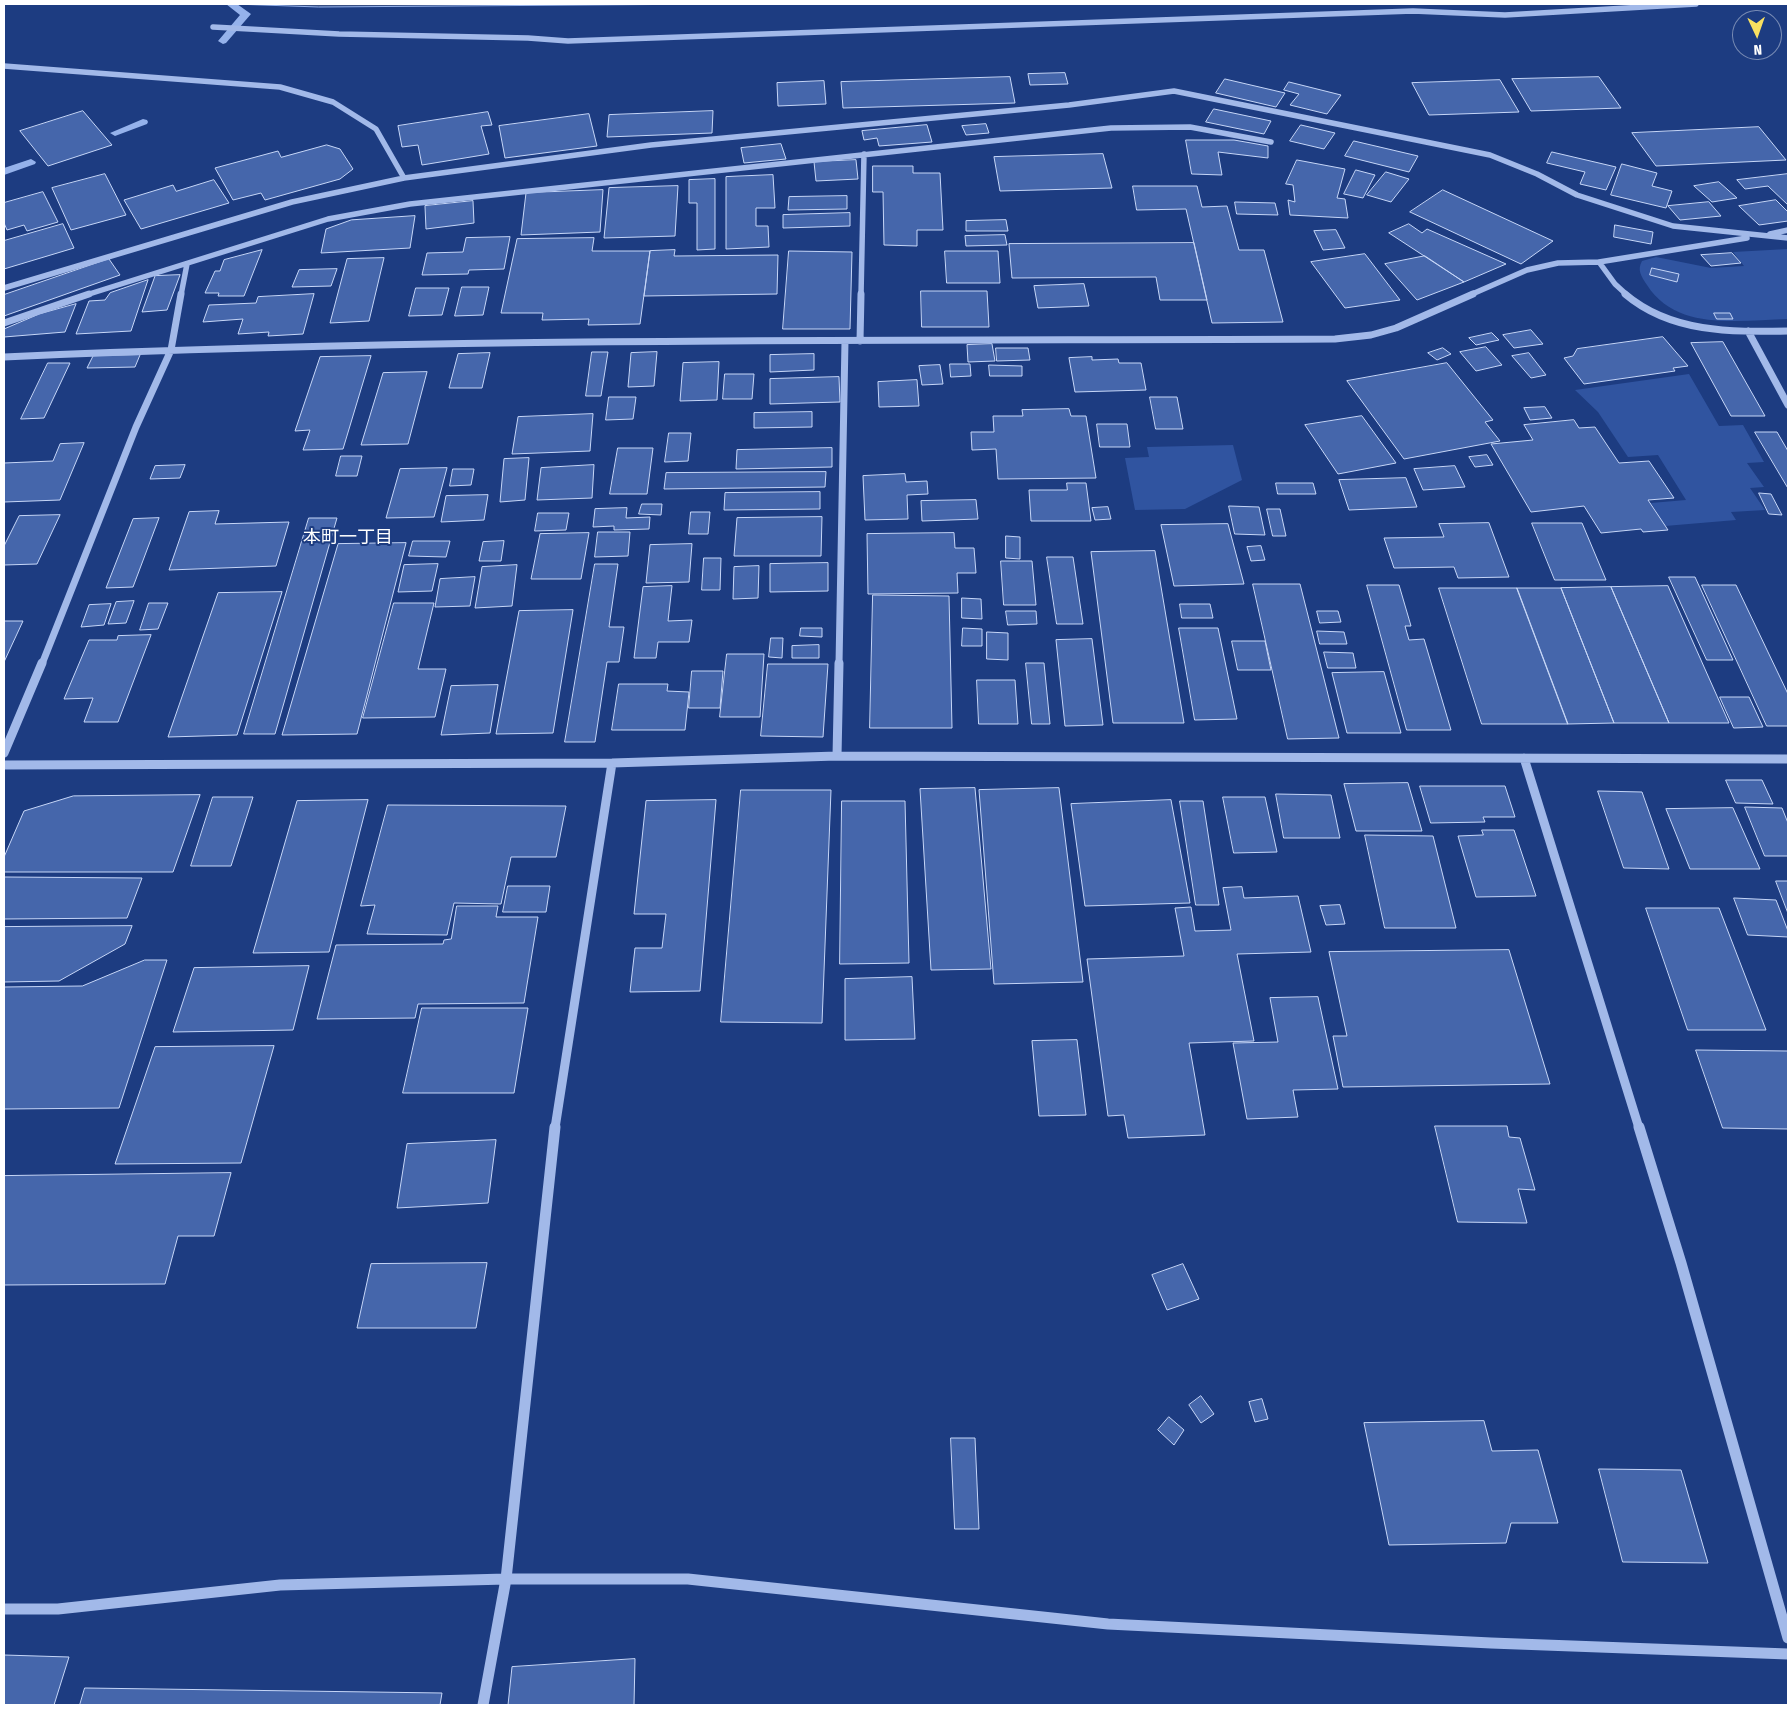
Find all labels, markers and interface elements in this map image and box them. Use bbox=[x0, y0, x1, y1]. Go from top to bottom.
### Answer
north arrow bbox=[1732, 10, 1782, 60]
text: N bbox=[1753, 41, 1762, 58]
district label: 本町一丁目 bbox=[303, 527, 393, 549]

